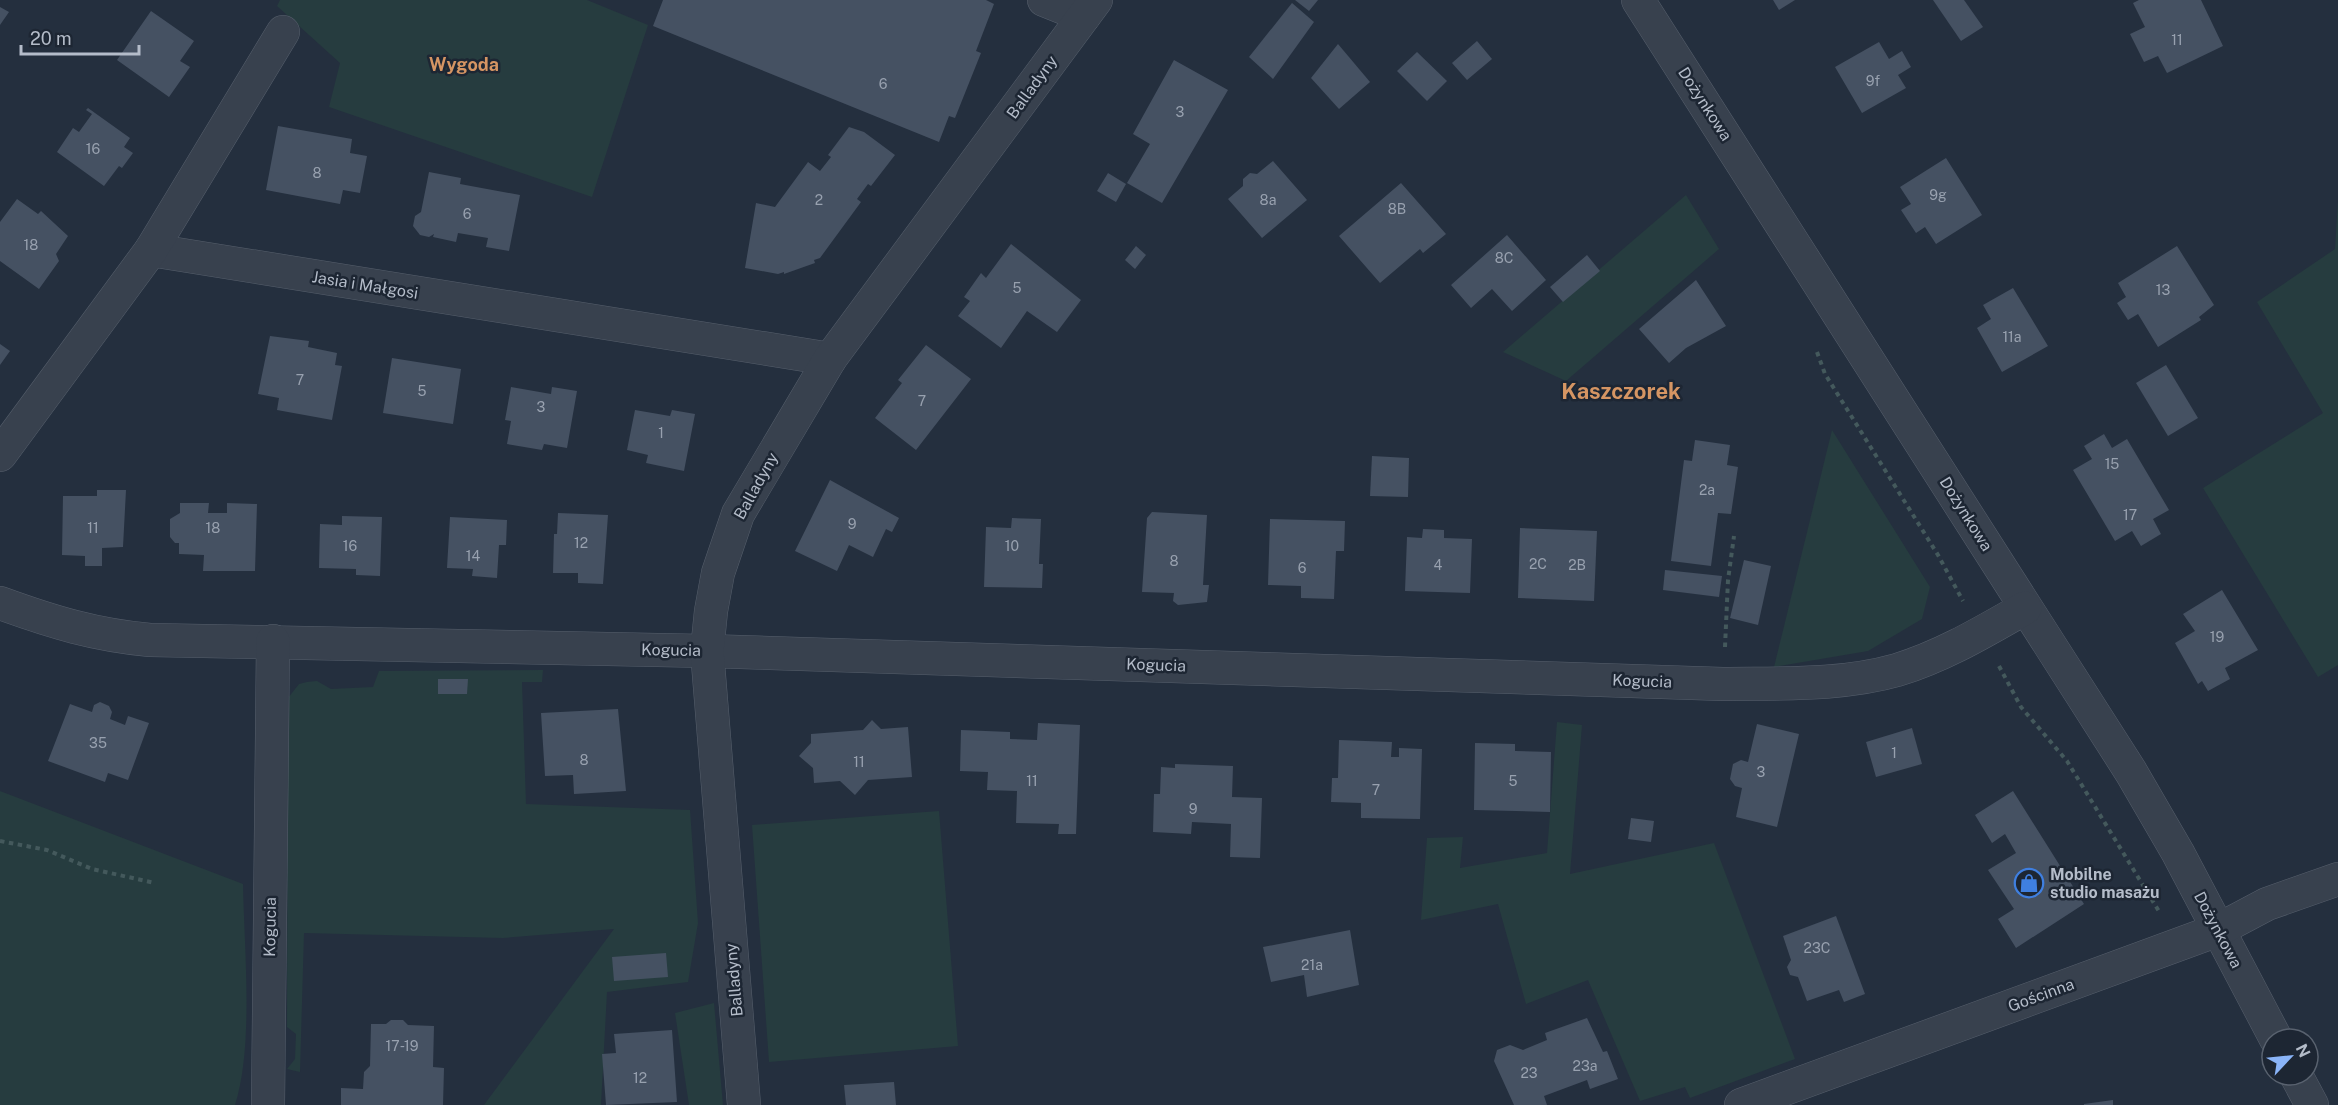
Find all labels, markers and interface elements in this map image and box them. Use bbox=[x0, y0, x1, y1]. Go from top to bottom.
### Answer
scale bar bbox=[21, 18, 140, 56]
text: 20 m bbox=[30, 28, 72, 49]
house number: 11 bbox=[2171, 32, 2183, 48]
street label: Balladyny bbox=[1003, 51, 1062, 122]
district label: Wygoda bbox=[429, 54, 499, 75]
street label: Dożynkowa bbox=[1674, 64, 1736, 144]
house number: 9f bbox=[1866, 73, 1881, 89]
house number: 6 bbox=[879, 76, 888, 92]
house number: 3 bbox=[1176, 104, 1185, 120]
house number: 16 bbox=[86, 141, 100, 157]
house number: 8 bbox=[312, 165, 322, 181]
house number: 9g bbox=[1929, 187, 1947, 203]
house number: 2 bbox=[815, 192, 823, 208]
house number: 8a bbox=[1260, 192, 1276, 208]
house number: 8B bbox=[1388, 201, 1406, 217]
house number: 6 bbox=[463, 206, 472, 222]
house number: 18 bbox=[24, 237, 38, 253]
house number: 8C bbox=[1495, 250, 1513, 266]
street label: Jasia i Małgosi bbox=[311, 267, 419, 303]
house number: 5 bbox=[1013, 280, 1022, 296]
house number: 13 bbox=[2156, 282, 2170, 298]
house number: 11a bbox=[2002, 329, 2022, 345]
house number: 7 bbox=[296, 372, 304, 388]
district label: Kaszczorek bbox=[1561, 378, 1681, 404]
house number: 5 bbox=[418, 383, 427, 399]
house number: 7 bbox=[918, 393, 926, 409]
house number: 3 bbox=[537, 399, 546, 415]
house number: 1 bbox=[658, 425, 664, 441]
street label: Balladyny bbox=[730, 449, 782, 523]
house number: 15 bbox=[2105, 456, 2119, 472]
street label: Dożynkowa bbox=[1936, 473, 1996, 555]
house number: 2a bbox=[1699, 482, 1715, 498]
house number: 17 bbox=[2123, 507, 2137, 523]
house number: 9 bbox=[848, 516, 857, 532]
house number: 11 bbox=[87, 520, 99, 536]
house number: 18 bbox=[206, 520, 220, 536]
house number: 12 bbox=[574, 535, 588, 551]
house number: 16 bbox=[343, 538, 357, 554]
house number: 10 bbox=[1005, 538, 1019, 554]
house number: 14 bbox=[466, 548, 480, 564]
house number: 8 bbox=[1169, 553, 1179, 569]
house number: 2C bbox=[1529, 556, 1547, 572]
house number: 4 bbox=[1434, 557, 1443, 573]
house number: 2B bbox=[1568, 557, 1586, 573]
house number: 6 bbox=[1298, 560, 1307, 576]
house number: 19 bbox=[2210, 629, 2224, 645]
street label: Kogucia bbox=[641, 640, 701, 660]
street label: Kogucia bbox=[1126, 654, 1186, 676]
street label: Kogucia bbox=[1612, 670, 1672, 692]
house number: 35 bbox=[89, 735, 107, 751]
house number: 1 bbox=[1891, 745, 1897, 761]
house number: 8 bbox=[579, 752, 589, 768]
house number: 11 bbox=[853, 754, 865, 770]
house number: 3 bbox=[1757, 764, 1766, 780]
house number: 11 bbox=[1026, 773, 1038, 789]
house number: 5 bbox=[1509, 773, 1518, 789]
house number: 7 bbox=[1372, 782, 1380, 798]
house number: 9 bbox=[1189, 801, 1198, 817]
place label: Mobilne studio masażu bbox=[2050, 865, 2159, 902]
shop icon: Mobilne studio masażu bbox=[2013, 867, 2045, 899]
street label: Dożynkowa bbox=[2190, 888, 2246, 972]
street label: Kogucia bbox=[260, 897, 280, 957]
house number: 23C bbox=[1804, 940, 1830, 956]
street label: Balladyny bbox=[721, 942, 747, 1017]
house number: 21a bbox=[1301, 957, 1323, 973]
street label: Gościnna bbox=[2005, 974, 2077, 1016]
north arrow bbox=[2260, 1027, 2320, 1087]
house number: 17-19 bbox=[386, 1038, 419, 1054]
text: N bbox=[2292, 1041, 2314, 1060]
house number: 23a bbox=[1573, 1058, 1597, 1074]
house number: 23 bbox=[1520, 1065, 1538, 1081]
house number: 12 bbox=[633, 1070, 647, 1086]

